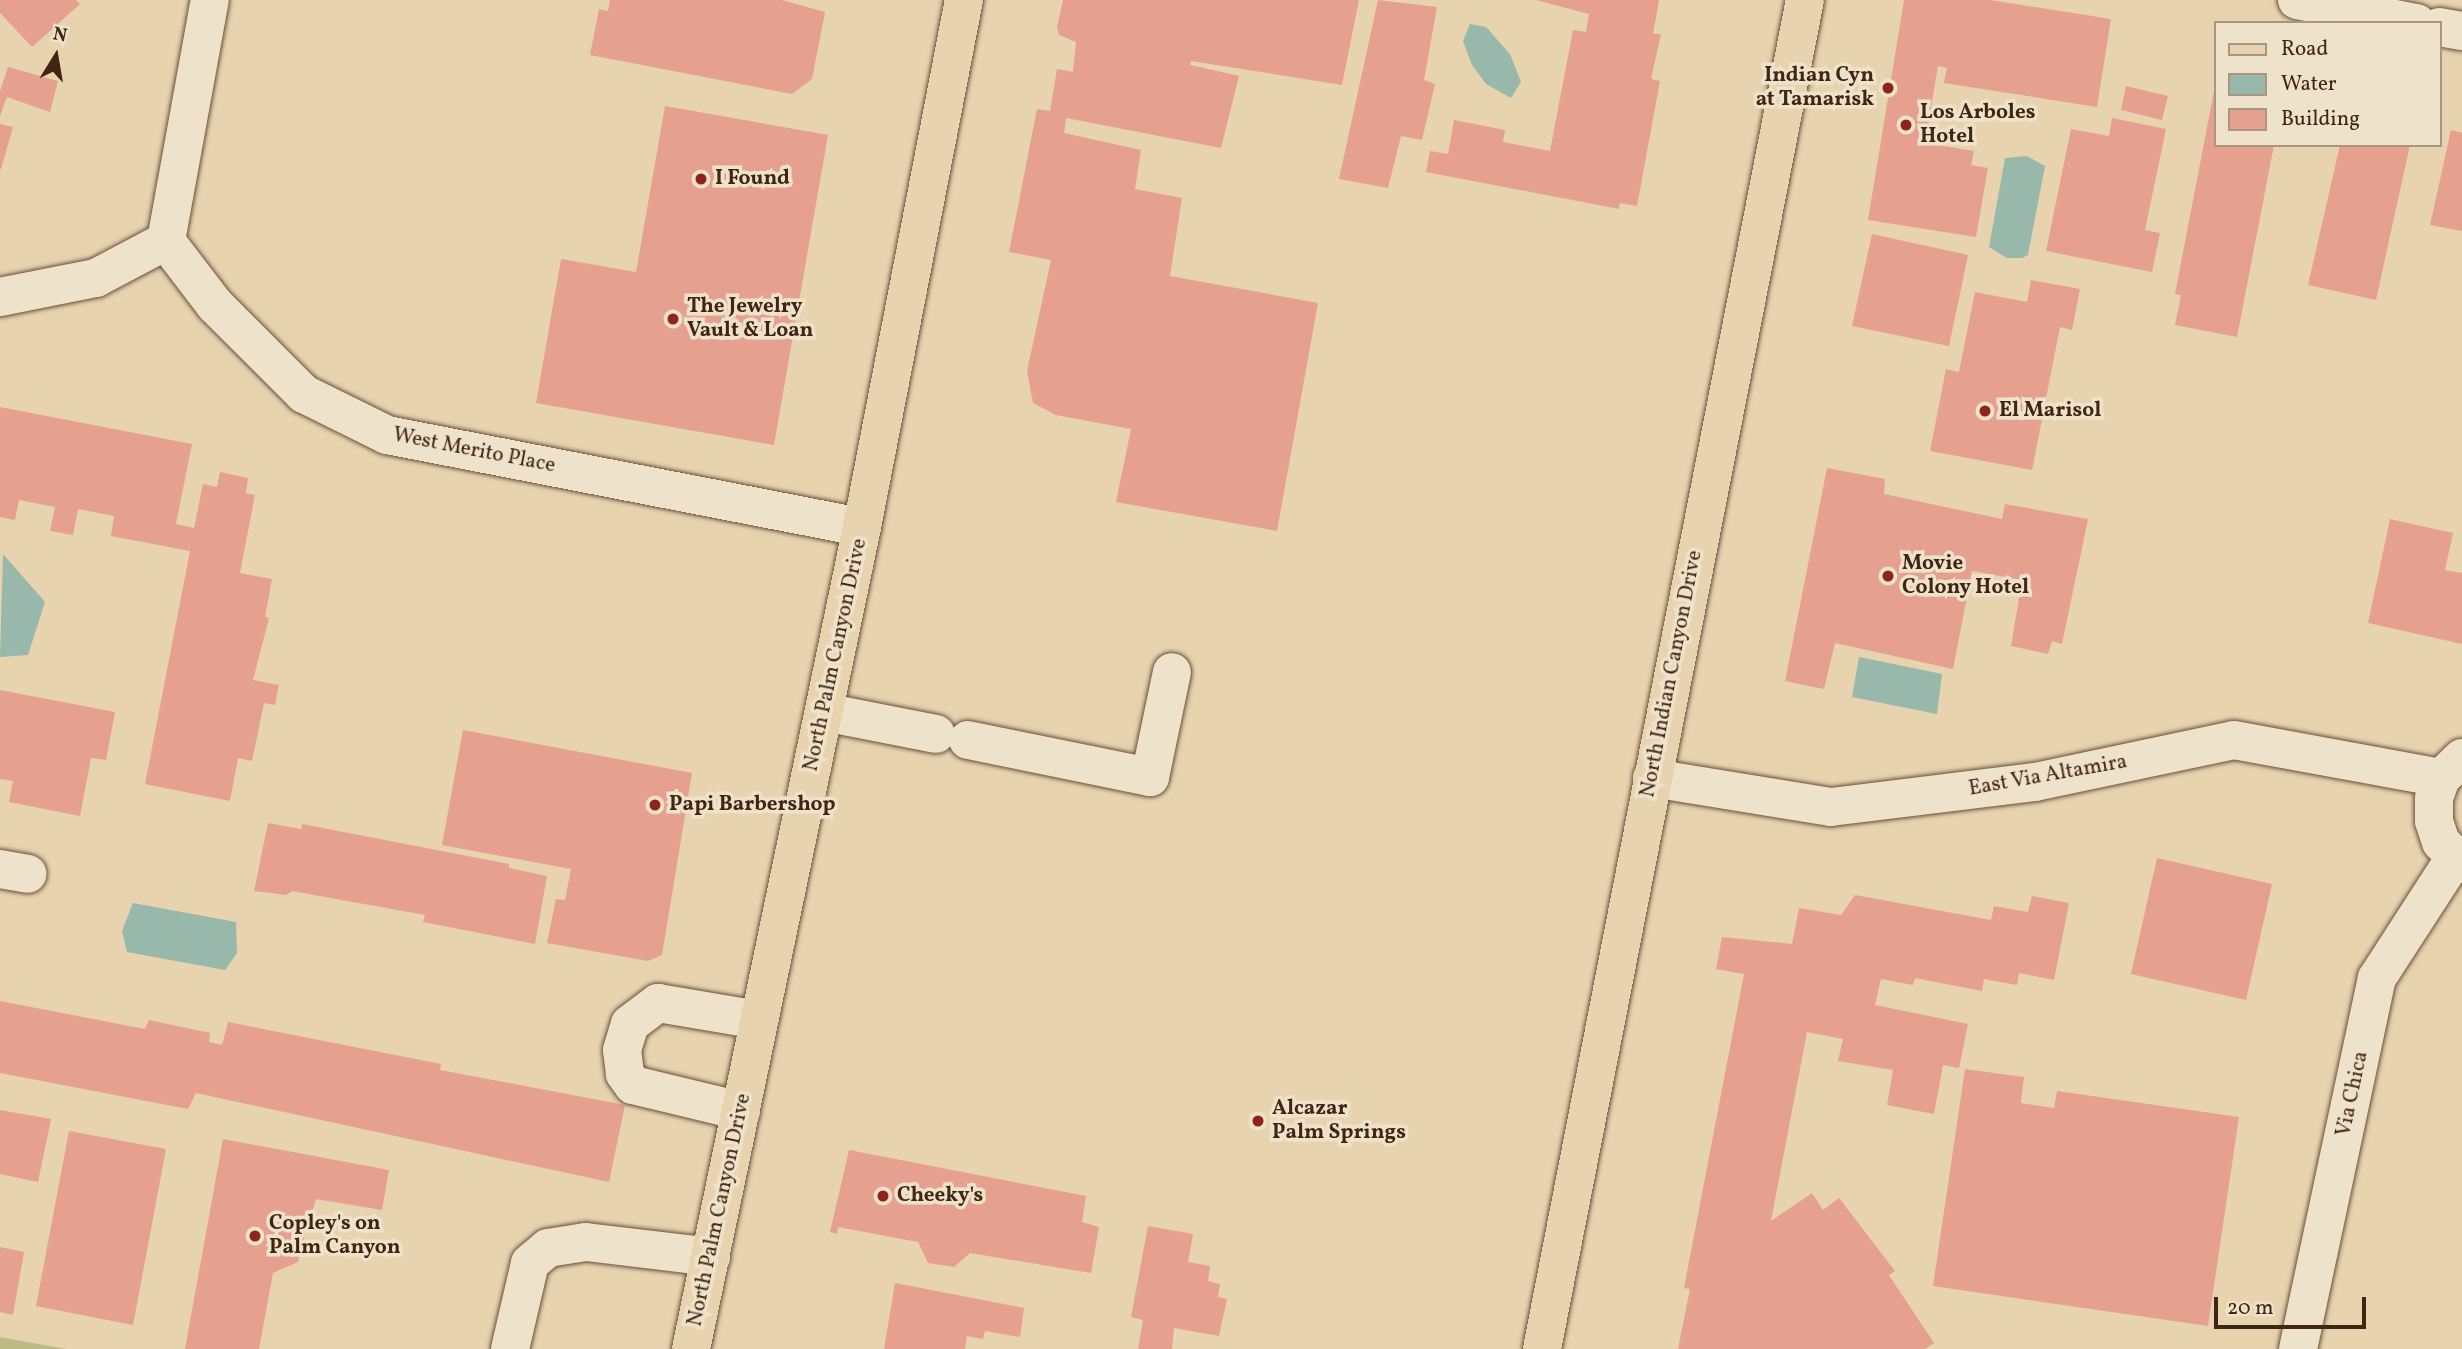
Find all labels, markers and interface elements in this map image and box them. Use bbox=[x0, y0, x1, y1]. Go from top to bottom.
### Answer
north arrow bbox=[21, 21, 91, 91]
text: N bbox=[51, 21, 69, 49]
legend bbox=[2214, 21, 2441, 147]
text: Road bbox=[2281, 35, 2328, 64]
place label: Indian Cyn at Tamarisk bbox=[1755, 63, 1874, 113]
text: Water bbox=[2281, 70, 2337, 99]
marker: Indian Cyn at Tamarisk bbox=[1880, 80, 1896, 96]
place label: Los Arboles Hotel bbox=[1920, 100, 2035, 150]
text: Building bbox=[2281, 105, 2360, 134]
marker: Los Arboles Hotel bbox=[1898, 117, 1914, 133]
place label: I Found bbox=[715, 166, 790, 192]
marker: I Found bbox=[693, 171, 709, 187]
place label: The Jewelry Vault & Loan bbox=[687, 294, 813, 344]
marker: The Jewelry Vault & Loan bbox=[665, 311, 681, 327]
place label: El Marisol bbox=[1999, 398, 2101, 424]
marker: El Marisol bbox=[1977, 403, 1993, 419]
street label: West Merito Place bbox=[391, 423, 557, 479]
street label: North Palm Canyon Drive bbox=[799, 536, 873, 774]
street label: North Indian Canyon Drive bbox=[1636, 548, 1708, 800]
place label: Movie Colony Hotel bbox=[1902, 551, 2029, 601]
marker: Movie Colony Hotel bbox=[1880, 568, 1896, 584]
street label: East Via Altamira bbox=[1967, 750, 2129, 802]
place label: Papi Barbershop bbox=[669, 792, 836, 818]
marker: Papi Barbershop bbox=[647, 797, 663, 813]
street label: Via Chica bbox=[2332, 1049, 2374, 1139]
street label: North Palm Canyon Drive bbox=[683, 1091, 757, 1329]
place label: Alcazar Palm Springs bbox=[1272, 1096, 1406, 1146]
marker: Alcazar Palm Springs bbox=[1250, 1113, 1266, 1129]
place label: Cheeky's bbox=[897, 1183, 983, 1209]
marker: Cheeky's bbox=[875, 1188, 891, 1204]
place label: Copley's on Palm Canyon bbox=[269, 1211, 401, 1261]
marker: Copley's on Palm Canyon bbox=[247, 1228, 263, 1244]
scale bar bbox=[2217, 1282, 2369, 1326]
text: 20 m bbox=[2227, 1294, 2273, 1323]

